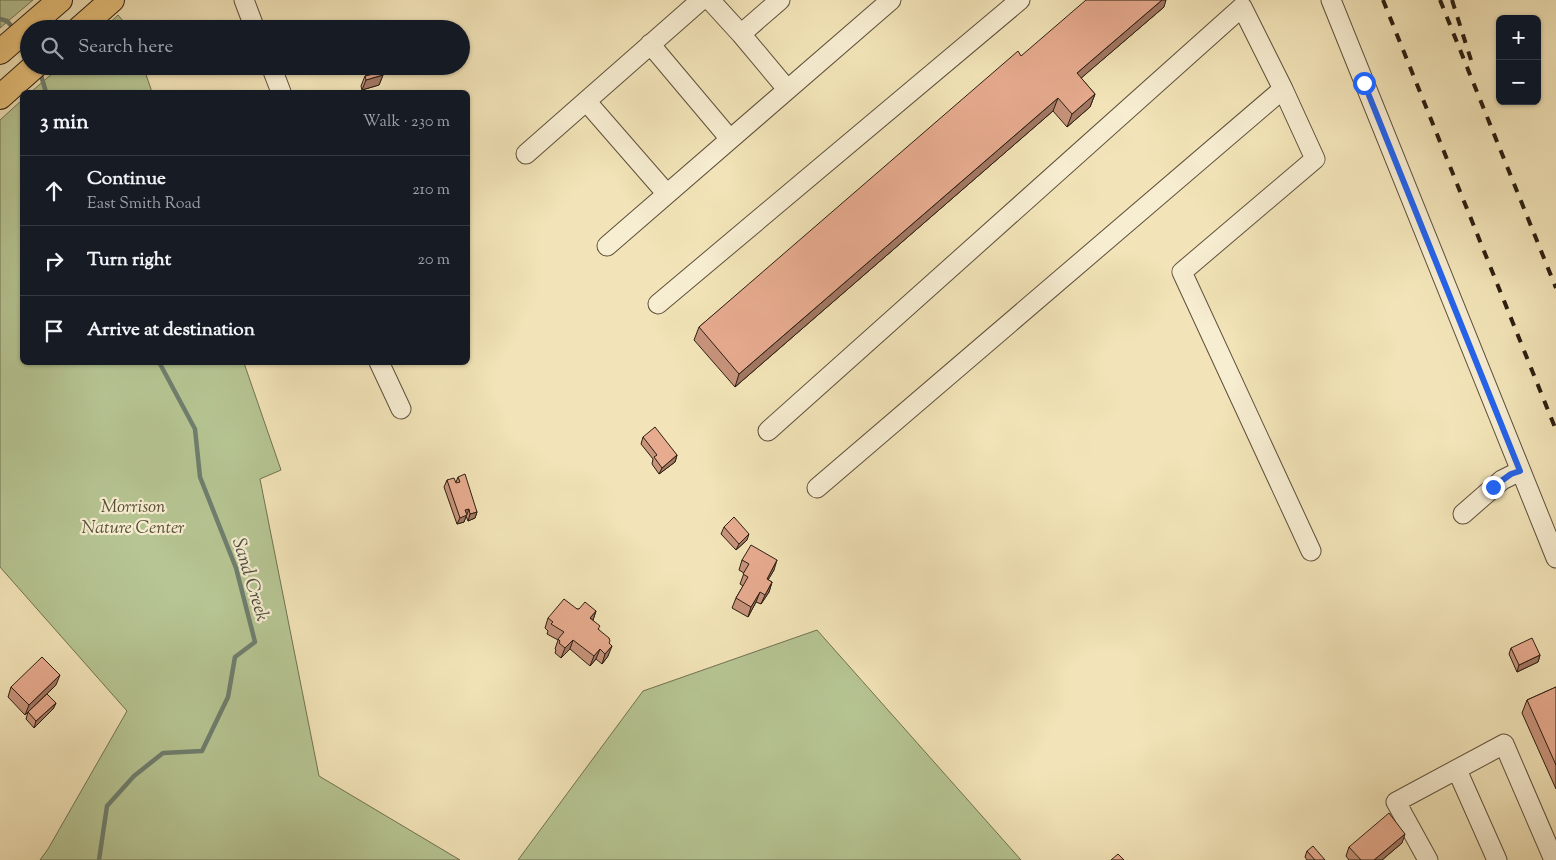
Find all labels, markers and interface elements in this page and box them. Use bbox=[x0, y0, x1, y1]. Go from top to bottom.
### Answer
map controls bbox=[1496, 15, 1541, 105]
button: + bbox=[1496, 15, 1541, 60]
search box bbox=[20, 20, 470, 75]
icon: search bbox=[38, 34, 66, 62]
text: Search here bbox=[78, 34, 173, 61]
button: − bbox=[1496, 60, 1541, 105]
route start bbox=[1353, 72, 1376, 95]
text: 3 min bbox=[40, 108, 89, 138]
text: Walk · 230 m bbox=[363, 111, 450, 134]
text: Continue bbox=[87, 166, 166, 193]
icon: ahead bbox=[40, 177, 68, 205]
text: 210 m bbox=[412, 179, 450, 202]
text: East Smith Road bbox=[87, 193, 201, 216]
icon: right bbox=[40, 247, 68, 275]
text: Turn right bbox=[87, 247, 171, 274]
text: 20 m bbox=[417, 249, 450, 272]
icon: arrive bbox=[40, 317, 68, 345]
text: Arrive at destination bbox=[87, 317, 255, 344]
route end bbox=[1482, 476, 1505, 499]
park label: Morrison Nature Center bbox=[82, 495, 185, 542]
water label: Sand Creek bbox=[224, 535, 275, 625]

